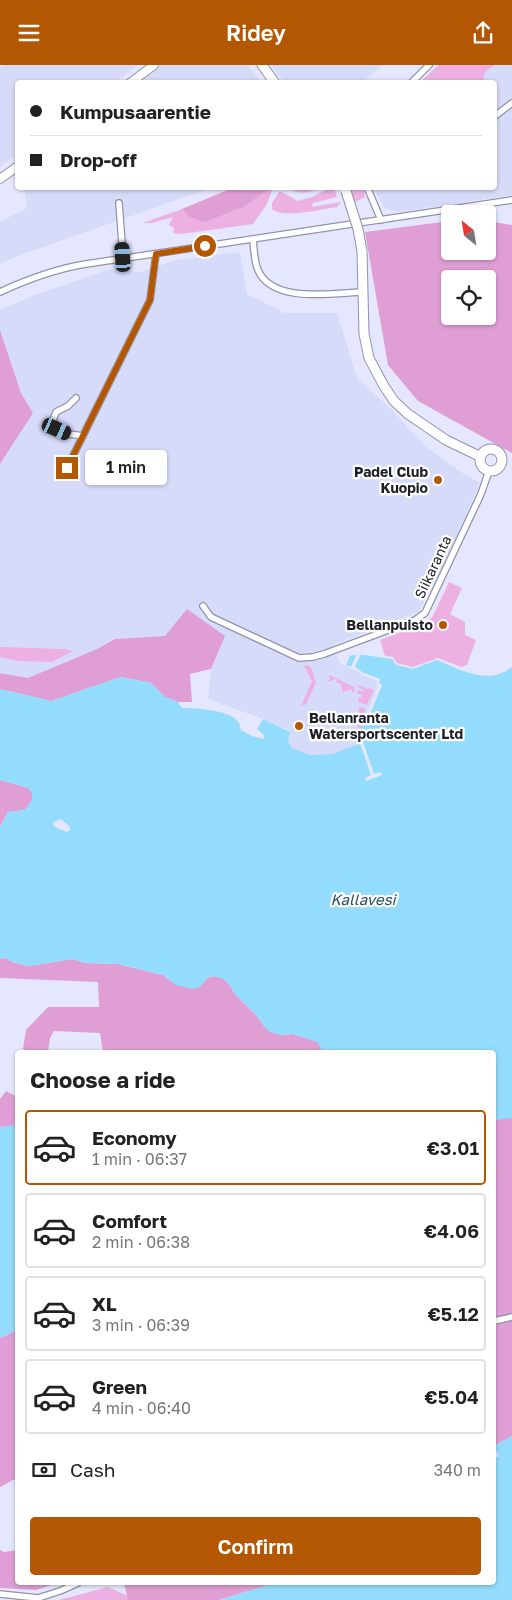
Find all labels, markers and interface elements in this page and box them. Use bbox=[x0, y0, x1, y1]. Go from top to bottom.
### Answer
icon: menu bbox=[15, 19, 43, 47]
text: Ridey bbox=[226, 19, 286, 46]
icon: share bbox=[469, 19, 497, 47]
text: Kumpusaarentie bbox=[60, 100, 211, 123]
text: Drop-off bbox=[60, 148, 137, 171]
north arrow bbox=[441, 205, 496, 260]
map controls bbox=[441, 205, 496, 325]
route start bbox=[194, 235, 216, 257]
car bbox=[114, 242, 131, 272]
button: locate bbox=[441, 270, 496, 325]
car bbox=[40, 416, 73, 442]
callout: 1 min bbox=[84, 451, 167, 485]
route end bbox=[56, 457, 78, 479]
text: 1 min bbox=[106, 457, 146, 477]
place label: Padel Club Kuopio bbox=[354, 463, 428, 496]
marker: Padel Club Kuopio bbox=[432, 474, 444, 486]
street label: Siikaranta bbox=[411, 533, 454, 601]
place label: Bellanpuisto bbox=[346, 616, 433, 633]
marker: Bellanpuisto bbox=[437, 619, 449, 631]
place label: Bellanranta Watersportscenter Ltd bbox=[309, 709, 463, 742]
marker: Bellanranta Watersportscenter Ltd bbox=[293, 720, 305, 732]
water label: Kallavesi bbox=[330, 890, 398, 908]
text: Choose a ride bbox=[30, 1066, 176, 1093]
icon: car bbox=[32, 1125, 77, 1170]
text: Economy bbox=[92, 1126, 177, 1149]
text: €3.01 bbox=[427, 1136, 479, 1159]
text: 1 min · 06:37 bbox=[92, 1149, 187, 1169]
icon: car bbox=[32, 1208, 77, 1253]
text: Comfort bbox=[92, 1209, 167, 1232]
text: €4.06 bbox=[424, 1219, 479, 1242]
text: 2 min · 06:38 bbox=[92, 1232, 190, 1252]
icon: car bbox=[32, 1291, 77, 1336]
text: XL bbox=[92, 1292, 117, 1315]
text: €5.12 bbox=[428, 1302, 479, 1325]
text: 3 min · 06:39 bbox=[92, 1315, 190, 1335]
icon: car bbox=[32, 1374, 77, 1419]
text: Green bbox=[92, 1375, 147, 1398]
text: €5.04 bbox=[425, 1385, 479, 1408]
text: 4 min · 06:40 bbox=[92, 1398, 191, 1418]
icon: cash bbox=[30, 1456, 58, 1484]
text: Cash bbox=[70, 1458, 115, 1481]
text: 340 m bbox=[434, 1460, 481, 1480]
button: Confirm bbox=[30, 1517, 481, 1575]

